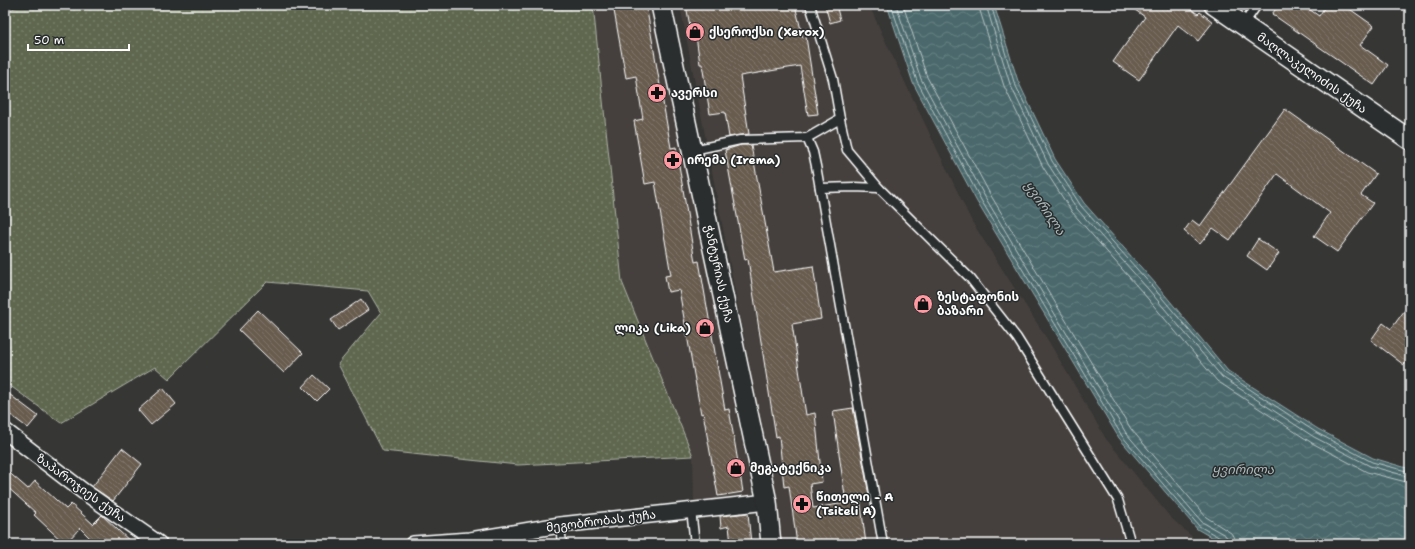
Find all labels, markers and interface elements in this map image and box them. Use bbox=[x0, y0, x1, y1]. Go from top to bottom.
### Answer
shop icon: ქსეროქსი (Xerox) bbox=[684, 21, 706, 43]
place label: ქსეროქსი (Xerox) bbox=[709, 24, 825, 40]
scale bar bbox=[28, 26, 129, 52]
street label: მაღლაკელიძის ქუჩა bbox=[1254, 29, 1370, 117]
text: 50 m bbox=[34, 32, 64, 48]
pharmacy icon: ავერსი bbox=[646, 82, 668, 104]
place label: ავერსი bbox=[671, 85, 717, 101]
pharmacy icon: ირემა (Irema) bbox=[662, 149, 684, 171]
place label: ირემა (Irema) bbox=[687, 152, 781, 168]
water label: ყვირილა bbox=[1021, 178, 1070, 239]
street label: ჭანტურიას ქუჩა bbox=[701, 224, 737, 324]
place label: ზესტაფონის ბაზარი bbox=[937, 289, 1020, 319]
shop icon: ზესტაფონის ბაზარი bbox=[912, 293, 934, 315]
shop icon: ლიკა (Lika) bbox=[694, 317, 716, 339]
place label: ლიკა (Lika) bbox=[615, 320, 691, 336]
street label: ზაპაროჯიეს ქუჩა bbox=[33, 450, 129, 526]
shop icon: მეგატექნიკა bbox=[725, 457, 747, 479]
place label: მეგატექნიკა bbox=[750, 460, 831, 476]
water label: ყვირილა bbox=[1212, 461, 1275, 478]
place label: წითელი - A (Tsiteli A) bbox=[816, 489, 894, 519]
pharmacy icon: წითელი - A (Tsiteli A) bbox=[791, 493, 813, 515]
street label: მეგობრობას ქუჩა bbox=[545, 506, 657, 536]

